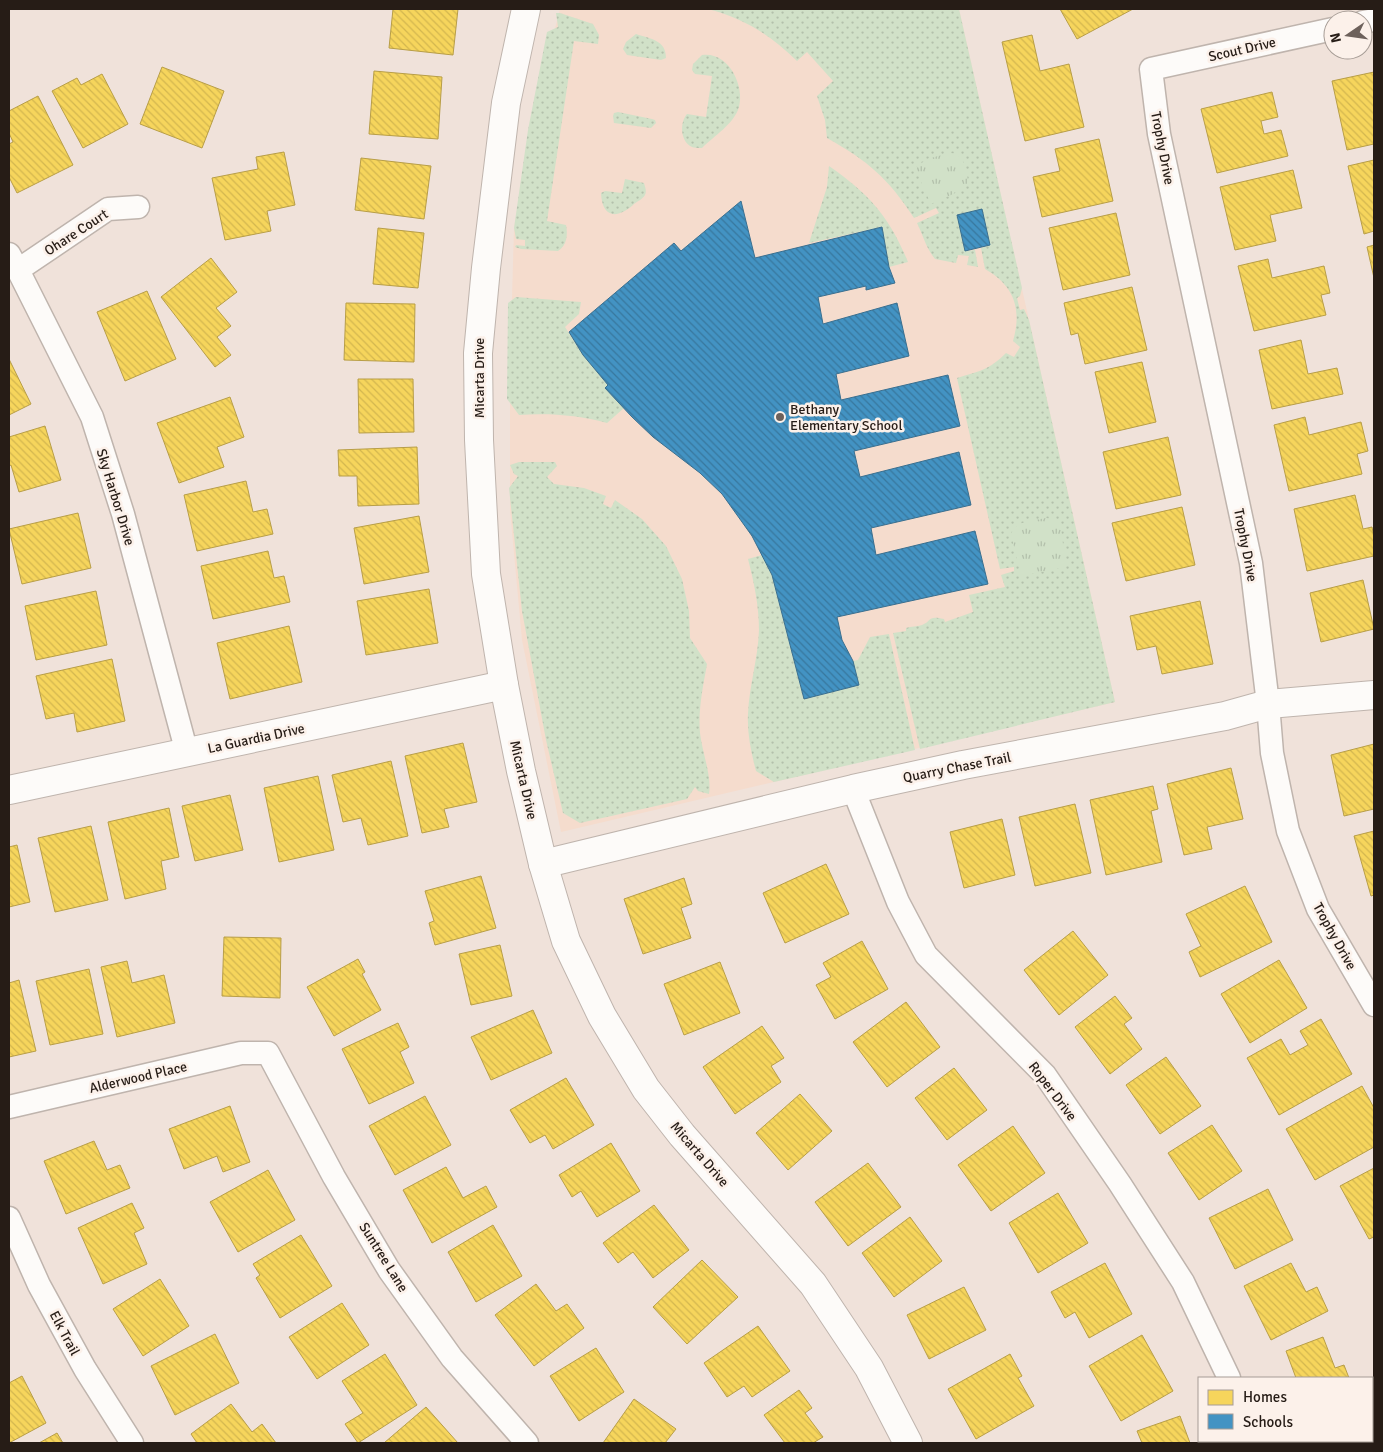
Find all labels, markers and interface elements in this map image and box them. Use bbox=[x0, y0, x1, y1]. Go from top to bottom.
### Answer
north arrow bbox=[1323, 10, 1373, 60]
text: N bbox=[1326, 31, 1345, 44]
street label: Scout Drive bbox=[1207, 33, 1277, 65]
street label: Trophy Drive bbox=[1147, 110, 1178, 186]
street label: Ohare Court bbox=[41, 205, 111, 259]
street label: Micarta Drive bbox=[471, 338, 488, 418]
place label: Bethany Elementary School bbox=[790, 401, 903, 434]
marker: Bethany Elementary School bbox=[774, 411, 786, 423]
street label: Sky Harbor Drive bbox=[93, 447, 138, 548]
street label: Trophy Drive bbox=[1230, 507, 1261, 583]
street label: La Guardia Drive bbox=[206, 720, 306, 757]
street label: Micarta Drive bbox=[506, 739, 541, 821]
street label: Quarry Chase Trail bbox=[902, 749, 1013, 786]
street label: Trophy Drive bbox=[1309, 900, 1360, 973]
street label: Alderwood Place bbox=[87, 1058, 189, 1097]
street label: Roper Drive bbox=[1025, 1058, 1080, 1124]
street label: Micarta Drive bbox=[667, 1118, 732, 1190]
street label: Suntree Lane bbox=[355, 1219, 412, 1295]
street label: Elk Trail bbox=[46, 1308, 83, 1359]
legend bbox=[1198, 1377, 1373, 1442]
text: Homes bbox=[1243, 1388, 1287, 1406]
text: Schools bbox=[1243, 1413, 1294, 1431]

